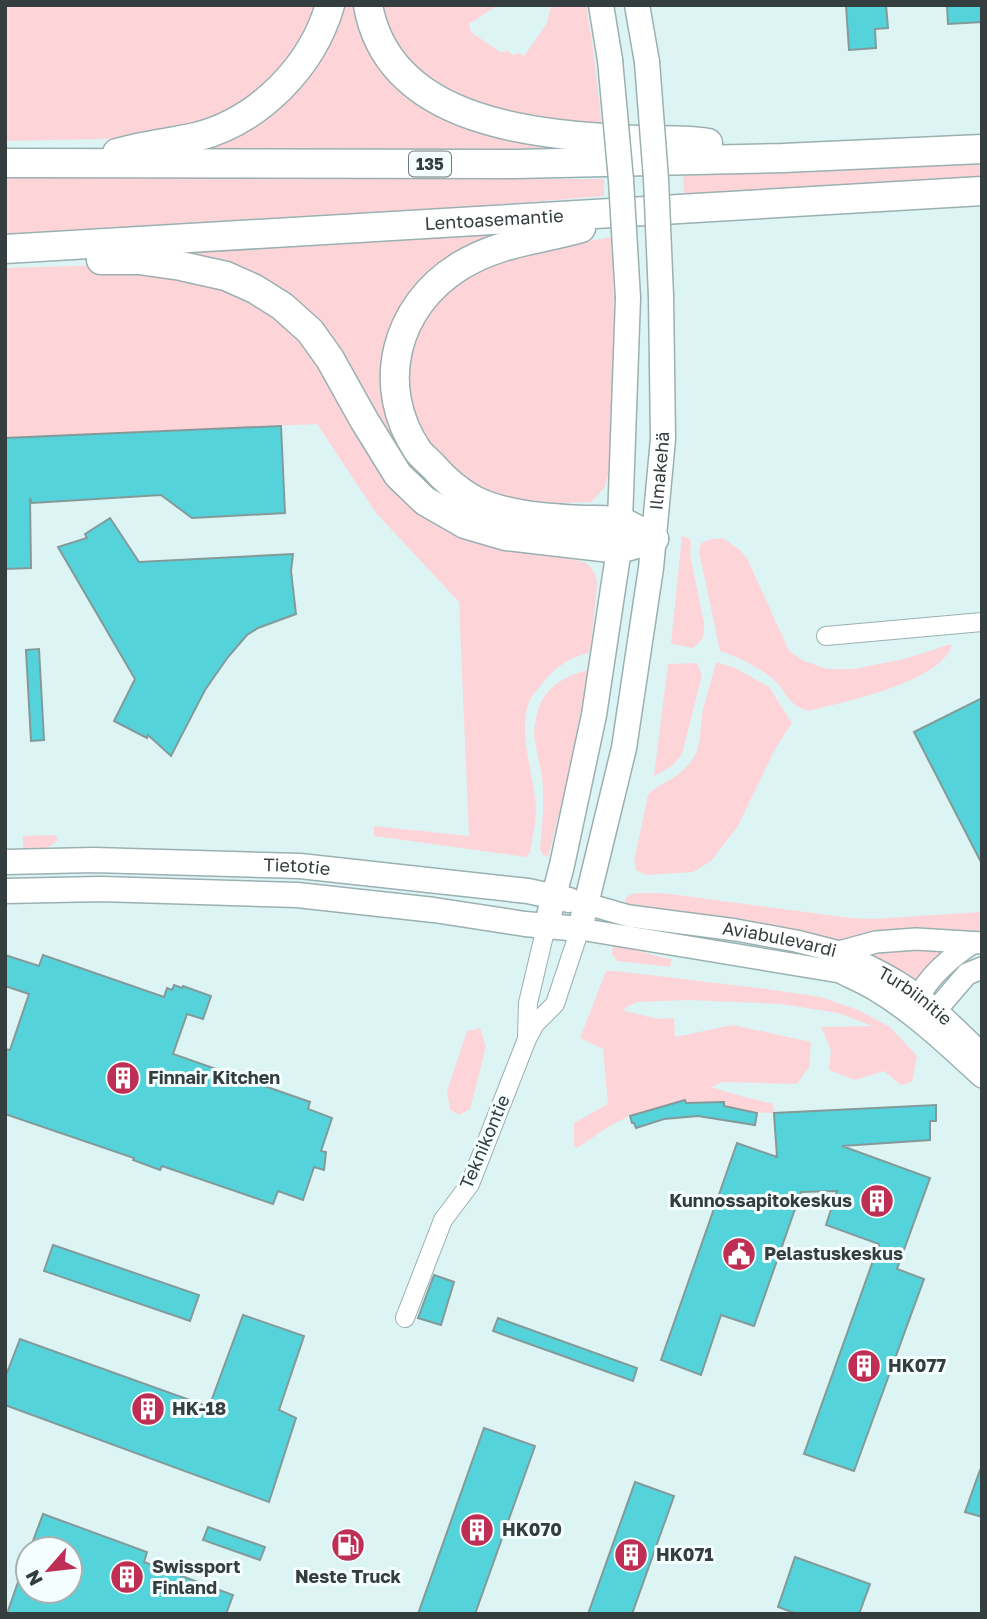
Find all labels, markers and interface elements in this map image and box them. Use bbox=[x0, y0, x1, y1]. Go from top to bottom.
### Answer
road number: 135 bbox=[409, 152, 451, 176]
street label: Lentoasemantie bbox=[424, 204, 564, 234]
street label: Ilmakehä bbox=[644, 431, 673, 511]
street label: Tietotie bbox=[263, 853, 331, 879]
street label: Aviabulevardi bbox=[721, 916, 839, 961]
street label: Turbiinitie bbox=[875, 961, 957, 1030]
building icon: Finnair Kitchen bbox=[104, 1059, 142, 1097]
place label: Finnair Kitchen bbox=[148, 1066, 280, 1088]
street label: Teknikontie bbox=[454, 1091, 514, 1192]
building icon: Kunnossapitokeskus bbox=[858, 1182, 896, 1220]
place label: Kunnossapitokeskus bbox=[669, 1189, 852, 1211]
public building icon: Pelastuskeskus bbox=[720, 1235, 758, 1273]
place label: Pelastuskeskus bbox=[764, 1242, 903, 1264]
building icon: HK077 bbox=[845, 1347, 883, 1385]
place label: HK077 bbox=[888, 1354, 946, 1376]
building icon: HK-18 bbox=[129, 1390, 167, 1428]
place label: HK-18 bbox=[172, 1397, 226, 1419]
building icon: HK070 bbox=[458, 1511, 496, 1549]
place label: HK070 bbox=[502, 1518, 562, 1540]
fuel station icon: Neste Truck bbox=[329, 1526, 367, 1564]
north arrow bbox=[14, 1535, 84, 1605]
building icon: HK071 bbox=[612, 1536, 650, 1574]
place label: HK071 bbox=[656, 1543, 714, 1565]
place label: Swissport Finland bbox=[152, 1555, 240, 1598]
building icon: Swissport Finland bbox=[108, 1558, 146, 1596]
place label: Neste Truck bbox=[295, 1565, 402, 1587]
text: N bbox=[20, 1566, 47, 1590]

